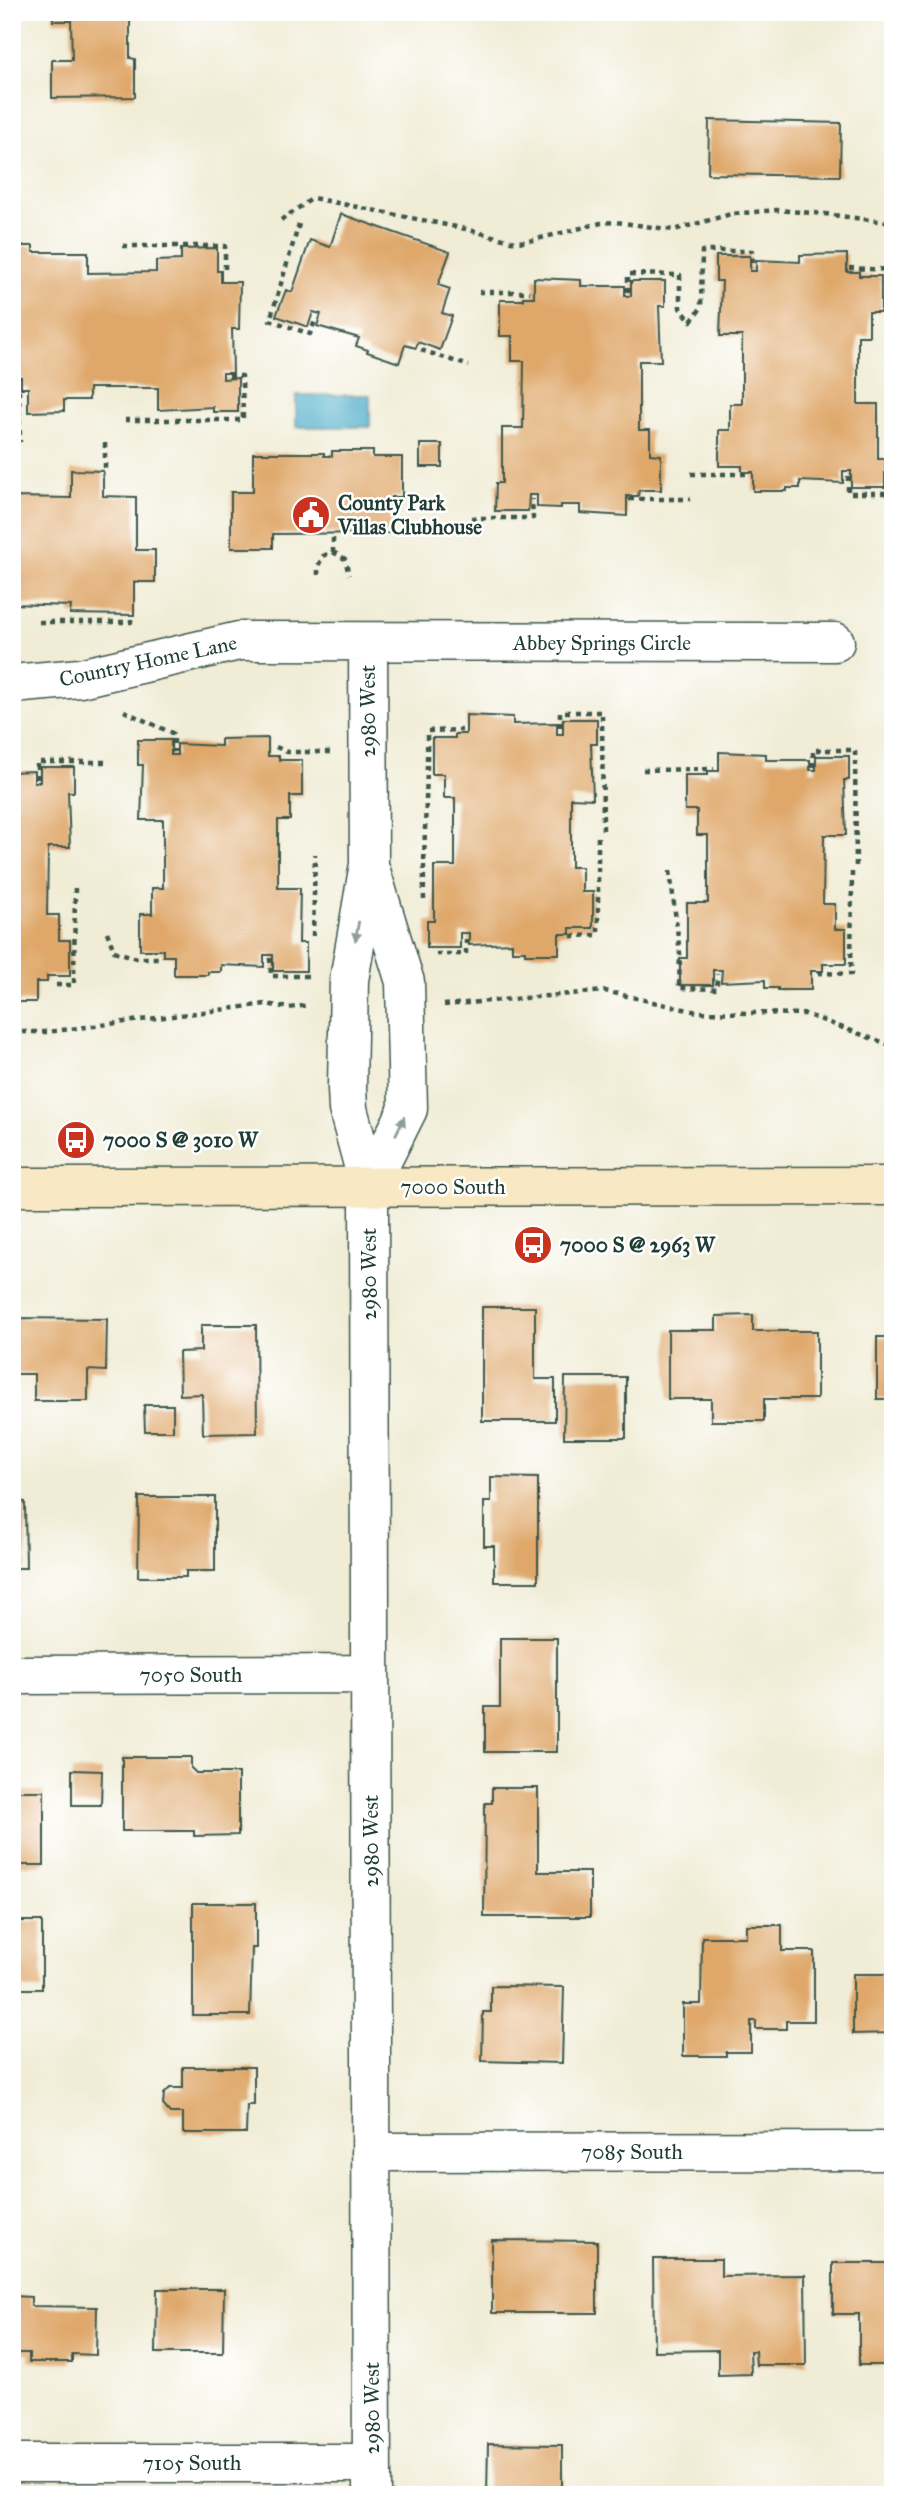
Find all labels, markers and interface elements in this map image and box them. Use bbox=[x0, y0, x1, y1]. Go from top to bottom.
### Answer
place label: County Park Villas Clubhouse bbox=[337, 490, 482, 540]
public building icon: County Park Villas Clubhouse bbox=[290, 494, 332, 536]
street label: Country Home Lane bbox=[57, 629, 240, 693]
street label: Abbey Springs Circle bbox=[512, 630, 691, 656]
street label: 2980 West bbox=[355, 664, 381, 757]
one-way arrow bbox=[351, 920, 362, 942]
one-way arrow bbox=[394, 1116, 405, 1136]
bus stop icon: 7000 S @ 3010 W bbox=[55, 1119, 97, 1161]
place label: 7000 S @ 3010 W bbox=[103, 1127, 259, 1153]
street label: 7000 South bbox=[400, 1174, 506, 1200]
bus stop icon: 7000 S @ 2963 W bbox=[512, 1224, 554, 1266]
street label: 2980 West bbox=[356, 1227, 382, 1320]
place label: 7000 S @ 2963 W bbox=[560, 1232, 716, 1258]
street label: 7050 South bbox=[139, 1662, 243, 1688]
street label: 2980 West bbox=[358, 1794, 384, 1887]
street label: 7085 South bbox=[581, 2139, 683, 2165]
street label: 2980 West bbox=[359, 2361, 385, 2454]
street label: 7105 South bbox=[142, 2450, 242, 2476]

